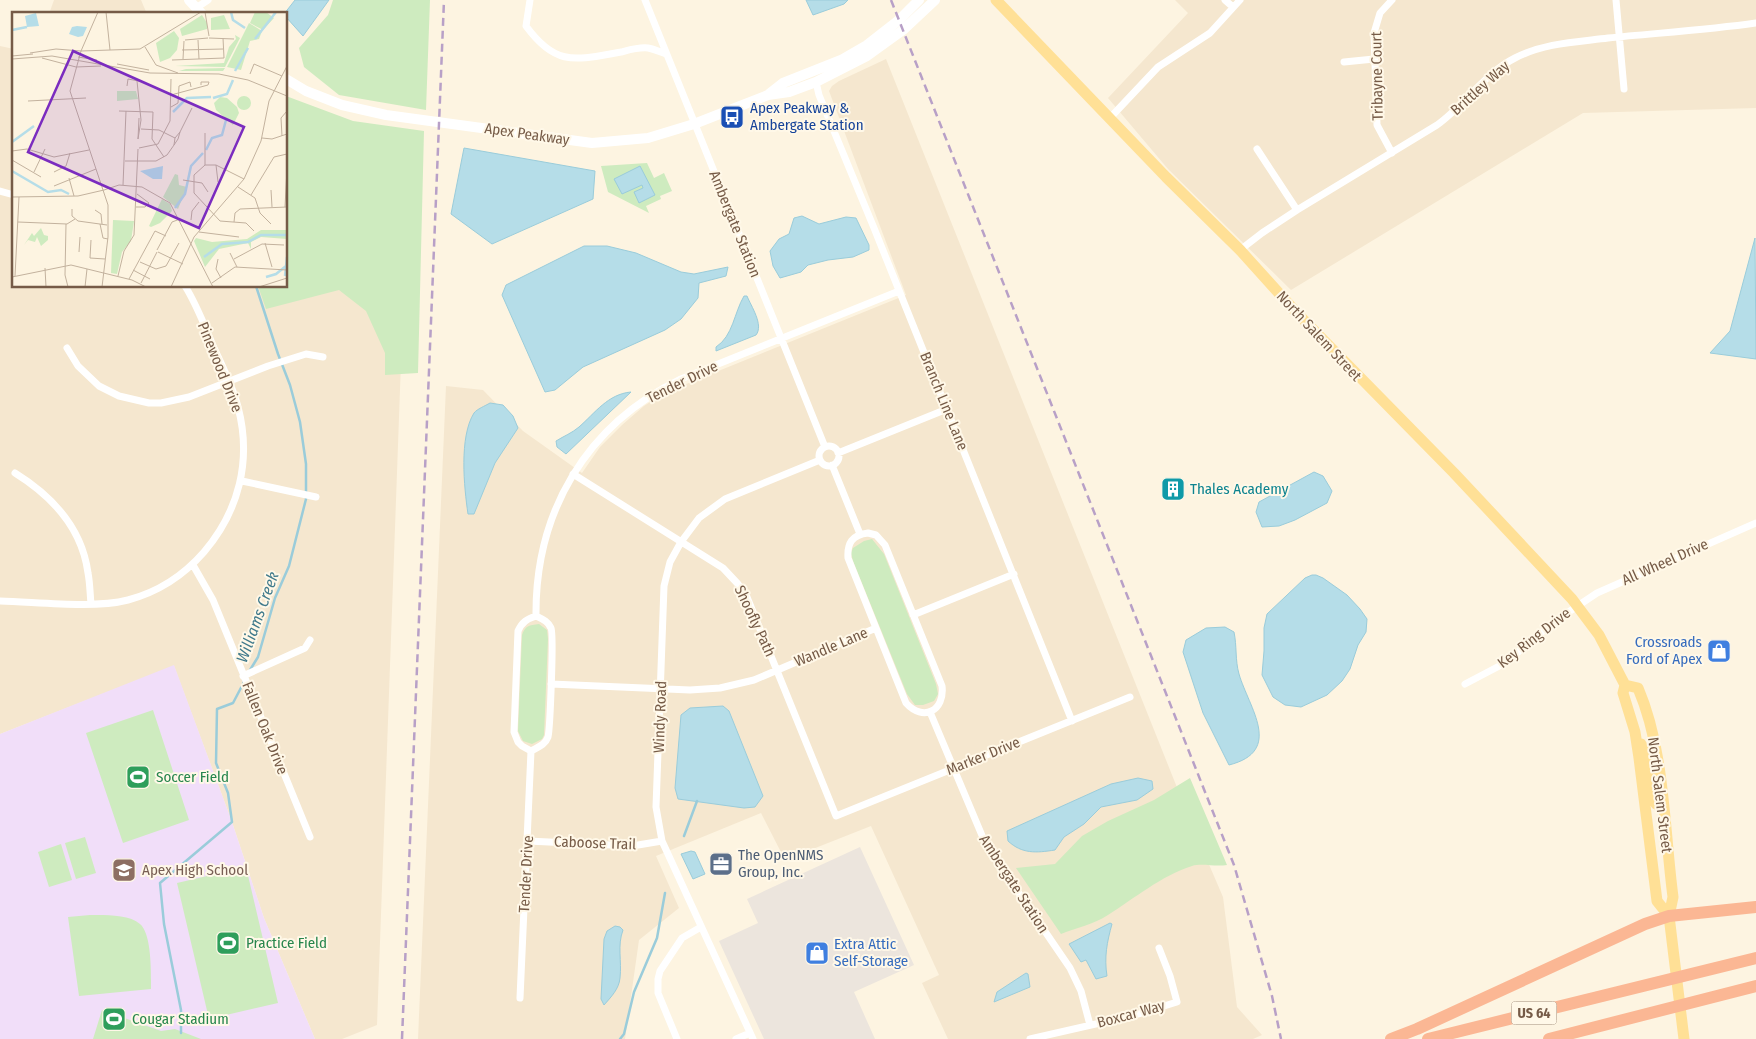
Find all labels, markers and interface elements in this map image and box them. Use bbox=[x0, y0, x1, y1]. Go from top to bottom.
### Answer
inset map bbox=[12, 12, 288, 288]
street label: Tribayne Court bbox=[1367, 31, 1387, 121]
street label: Brittley Way bbox=[1447, 57, 1513, 119]
place label: Apex Peakway & Ambergate Station bbox=[750, 99, 864, 134]
bus stop icon: Apex Peakway & Ambergate Station bbox=[719, 104, 745, 130]
street label: Apex Peakway bbox=[483, 119, 571, 149]
street label: Ambergate Station bbox=[705, 168, 765, 280]
street label: North Salem Street bbox=[1273, 287, 1365, 385]
street label: Pinewood Drive bbox=[194, 319, 246, 415]
street label: Branch Line Lane bbox=[916, 349, 972, 453]
street label: Tender Drive bbox=[643, 357, 721, 407]
building icon: Thales Academy bbox=[1160, 476, 1186, 502]
place label: Thales Academy bbox=[1190, 480, 1289, 498]
street label: All Wheel Drive bbox=[1619, 535, 1711, 589]
water label: Williams Creek bbox=[232, 569, 283, 665]
street label: Shoofly Path bbox=[731, 582, 779, 660]
street label: Key Ring Drive bbox=[1494, 604, 1574, 672]
street label: Wandle Lane bbox=[792, 623, 870, 671]
place label: Crossroads Ford of Apex bbox=[1626, 633, 1702, 668]
shop icon: Crossroads Ford of Apex bbox=[1706, 638, 1732, 664]
street label: Fallen Oak Drive bbox=[238, 679, 292, 777]
street label: Windy Road bbox=[650, 681, 670, 753]
street label: Marker Drive bbox=[943, 733, 1023, 779]
street label: North Salem Street bbox=[1644, 736, 1676, 854]
sports icon: Soccer Field bbox=[125, 764, 151, 790]
place label: Soccer Field bbox=[156, 768, 229, 786]
street label: Ambergate Station bbox=[976, 831, 1052, 937]
street label: Caboose Trail bbox=[554, 833, 636, 853]
street label: Tender Drive bbox=[515, 835, 537, 913]
place label: The OpenNMS Group, Inc. bbox=[738, 846, 824, 881]
office icon: The OpenNMS Group, Inc. bbox=[708, 851, 734, 877]
school or university icon: Apex High School bbox=[111, 857, 137, 883]
place label: Apex High School bbox=[142, 861, 248, 879]
sports icon: Practice Field bbox=[215, 930, 241, 956]
place label: Practice Field bbox=[246, 934, 327, 952]
place label: Extra Attic Self-Storage bbox=[834, 935, 908, 970]
shop icon: Extra Attic Self-Storage bbox=[804, 940, 830, 966]
street label: Boxcar Way bbox=[1095, 996, 1167, 1032]
road number: US 64 bbox=[1512, 1001, 1556, 1024]
sports icon: Cougar Stadium bbox=[101, 1006, 127, 1032]
place label: Cougar Stadium bbox=[132, 1010, 229, 1028]

